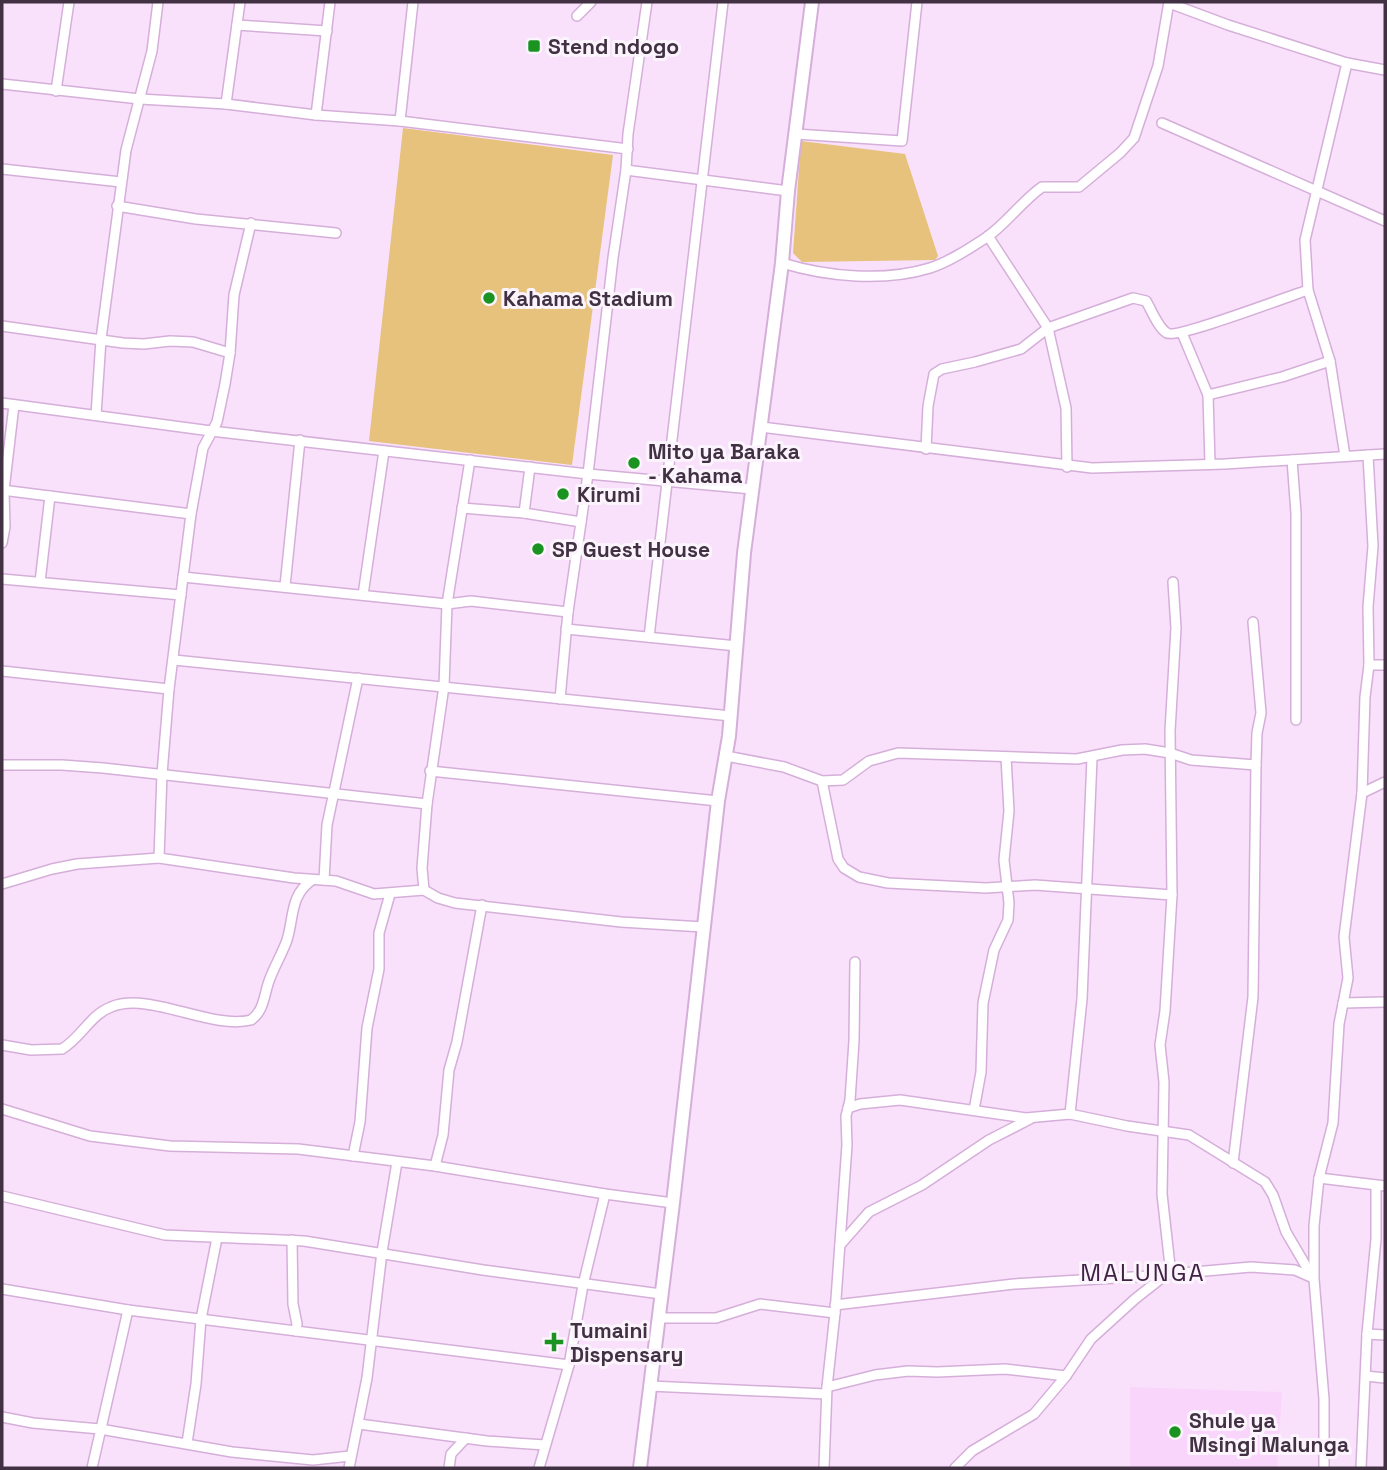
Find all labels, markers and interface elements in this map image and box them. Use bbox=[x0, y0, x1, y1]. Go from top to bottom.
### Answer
place label: Stend ndogo bbox=[548, 33, 679, 60]
marker: Stend ndogo bbox=[526, 38, 542, 54]
place label: Kahama Stadium bbox=[503, 285, 673, 312]
marker: Kahama Stadium bbox=[481, 290, 497, 306]
place label: Mito ya Baraka - Kahama bbox=[648, 438, 800, 489]
marker: Mito ya Baraka - Kahama bbox=[626, 455, 642, 471]
place label: Kirumi bbox=[577, 481, 641, 508]
marker: Kirumi bbox=[555, 486, 571, 502]
place label: SP Guest House bbox=[552, 536, 710, 563]
marker: SP Guest House bbox=[530, 541, 546, 557]
district label: MALUNGA bbox=[1080, 1257, 1206, 1288]
place label: Tumaini Dispensary bbox=[570, 1317, 683, 1368]
marker: Tumaini Dispensary bbox=[544, 1332, 564, 1352]
place label: Shule ya Msingi Malunga bbox=[1189, 1407, 1349, 1458]
marker: Shule ya Msingi Malunga bbox=[1167, 1424, 1183, 1440]

